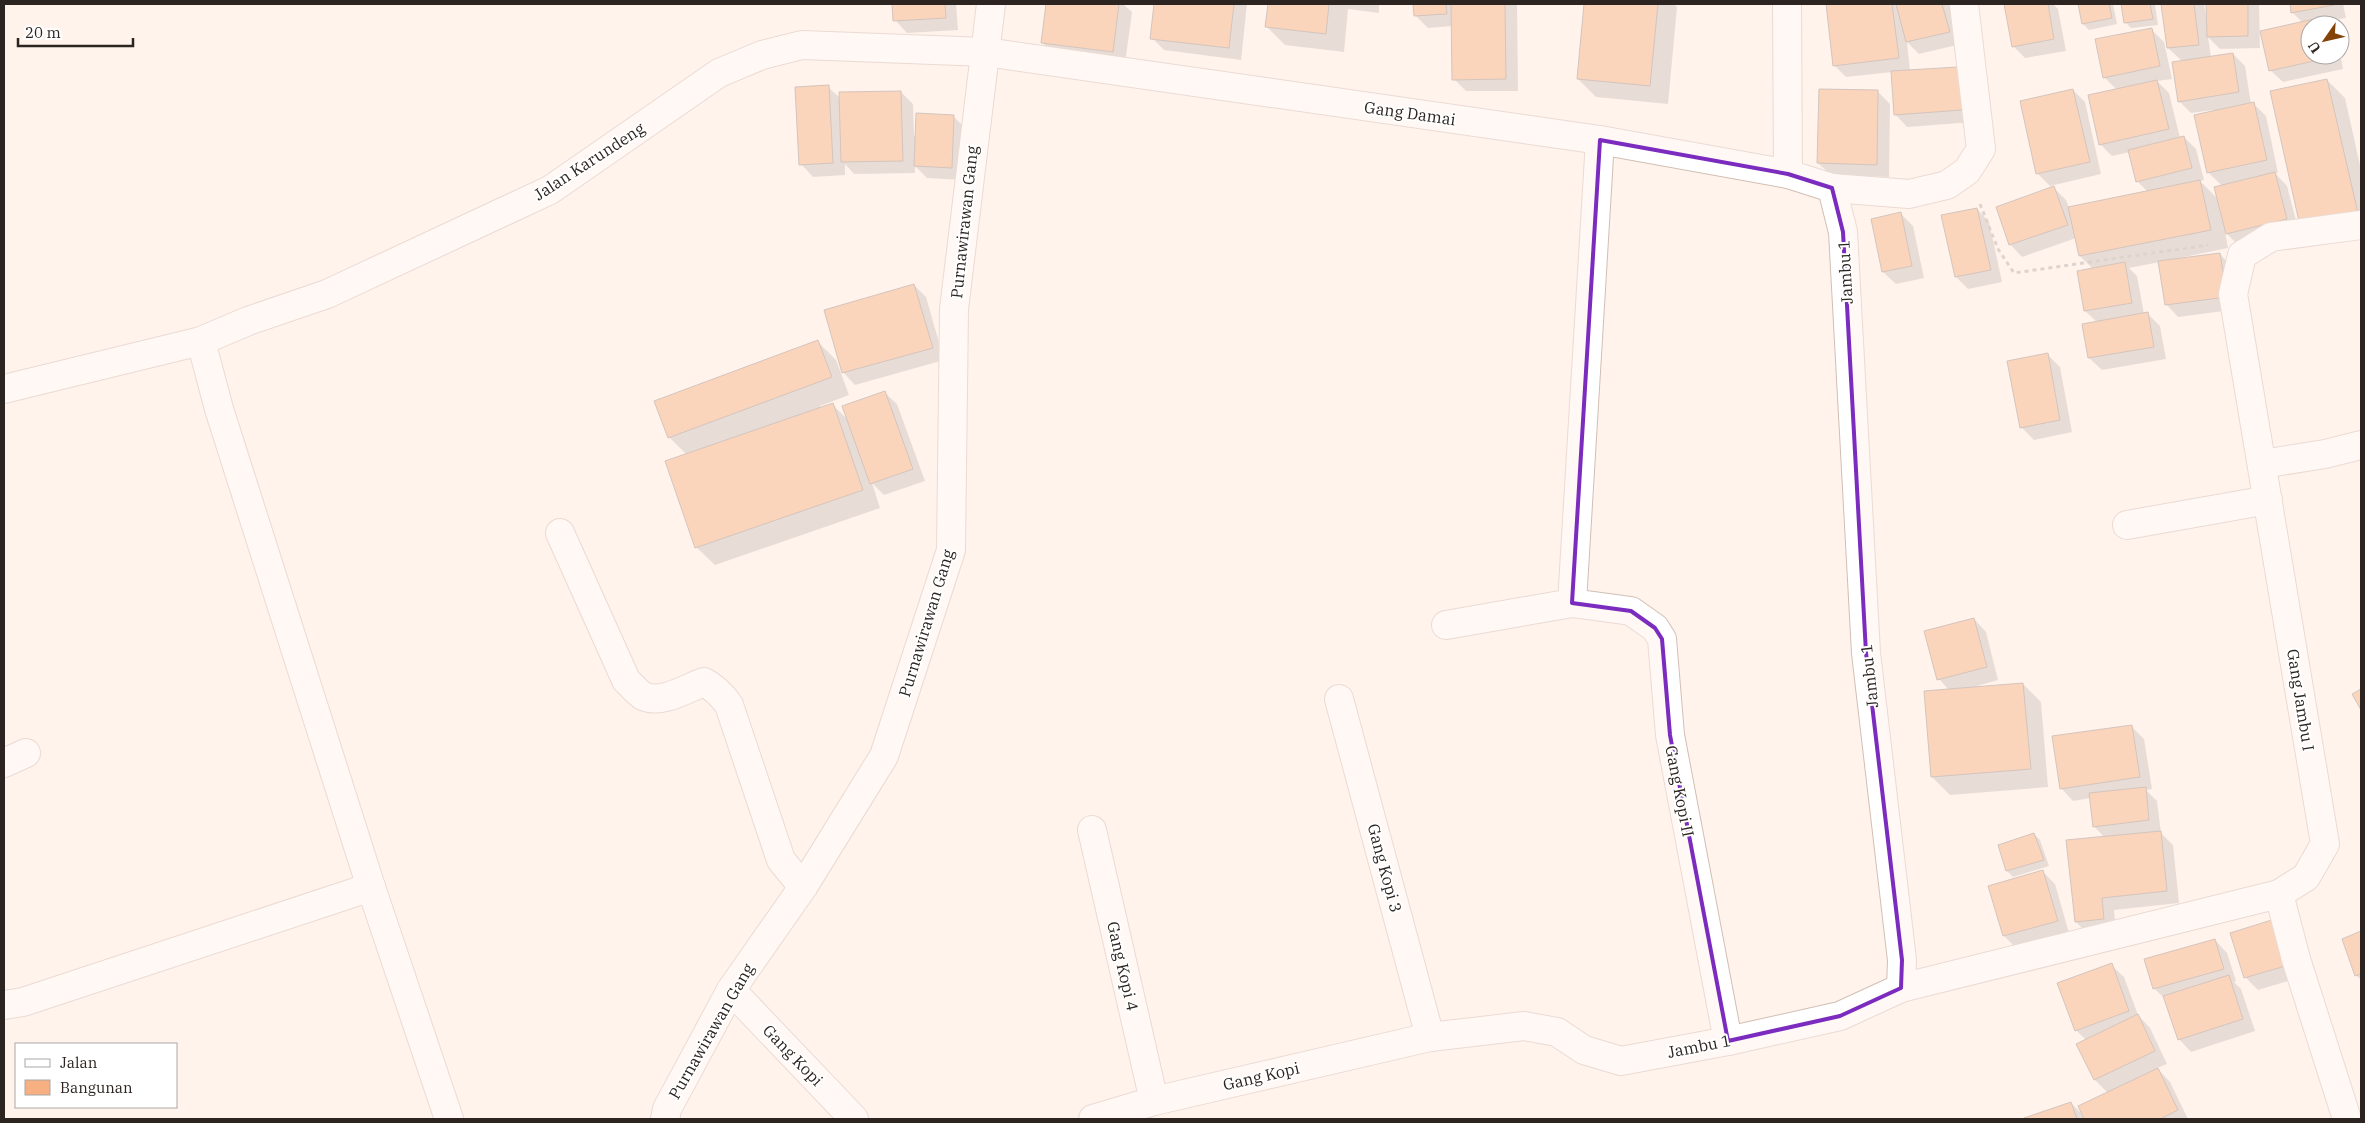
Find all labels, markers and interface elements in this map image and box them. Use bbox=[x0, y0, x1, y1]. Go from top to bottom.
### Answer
scale bar bbox=[18, 15, 132, 47]
north arrow bbox=[2300, 15, 2350, 65]
text: 20 m bbox=[25, 23, 61, 42]
text: U bbox=[2304, 38, 2325, 57]
street label: Gang Damai bbox=[1363, 97, 1457, 129]
street label: Jalan Karundeng bbox=[530, 118, 648, 204]
street label: Purnawirawan Gang bbox=[946, 144, 982, 299]
street label: Jambu 1 bbox=[1833, 240, 1857, 304]
street label: Purnawirawan Gang bbox=[894, 546, 958, 699]
street label: Jambu 1 bbox=[1856, 643, 1882, 709]
street label: Gang Jambu I bbox=[2283, 648, 2319, 752]
street label: Gang Kopi II bbox=[1661, 744, 1699, 838]
street label: Gang Kopi 3 bbox=[1364, 821, 1406, 915]
street label: Gang Kopi 4 bbox=[1103, 919, 1143, 1013]
street label: Purnawirawan Gang bbox=[664, 959, 758, 1102]
street label: Gang Kopi bbox=[759, 1020, 827, 1090]
street label: Jambu 1 bbox=[1666, 1030, 1732, 1062]
legend bbox=[15, 1043, 178, 1108]
text: Jalan bbox=[60, 1053, 98, 1072]
street label: Gang Kopi bbox=[1221, 1057, 1301, 1095]
text: Bangunan bbox=[60, 1078, 133, 1097]

